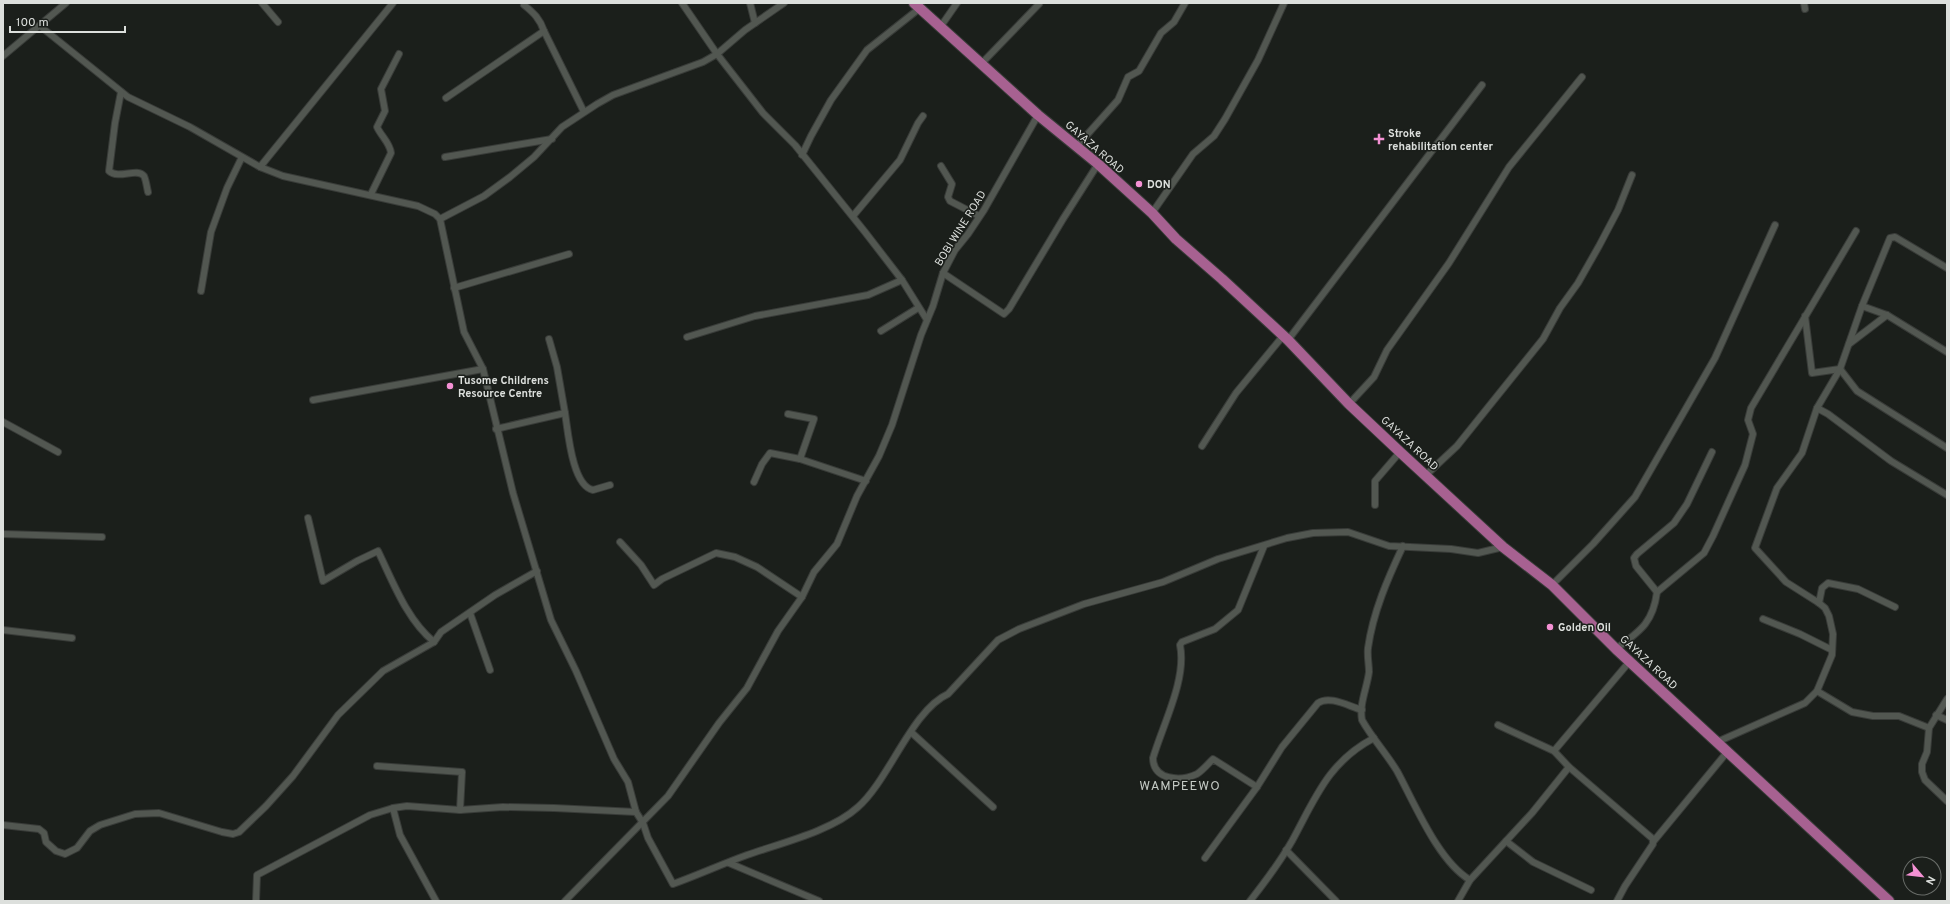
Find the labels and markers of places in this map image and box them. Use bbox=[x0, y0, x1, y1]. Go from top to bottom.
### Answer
place label: Stroke rehabilitation center bbox=[1388, 127, 1494, 154]
marker: Stroke rehabilitation center bbox=[1373, 133, 1385, 145]
place label: DON bbox=[1147, 178, 1171, 192]
marker: DON bbox=[1134, 179, 1144, 189]
place label: Tusome Childrens Resource Centre bbox=[458, 374, 549, 401]
marker: Tusome Childrens Resource Centre bbox=[445, 381, 455, 391]
place label: Golden Oil bbox=[1558, 621, 1611, 635]
marker: Golden Oil bbox=[1545, 622, 1555, 632]

